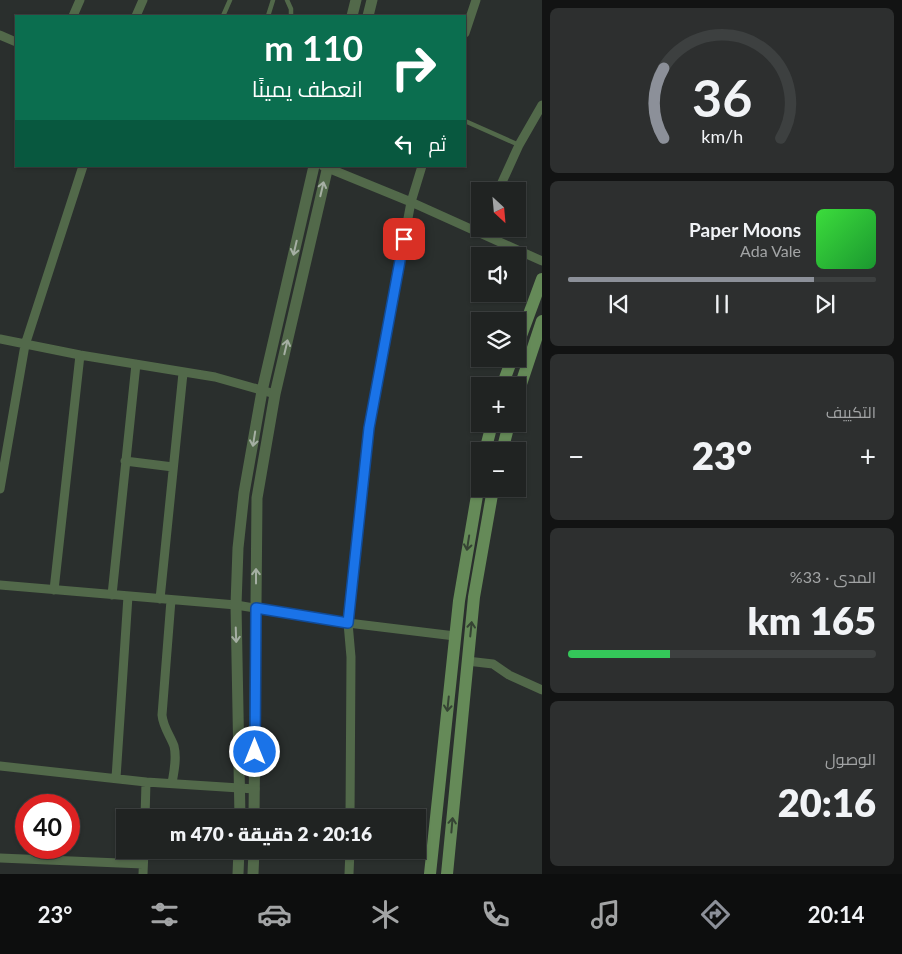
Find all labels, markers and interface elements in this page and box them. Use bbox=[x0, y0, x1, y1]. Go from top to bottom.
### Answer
text: 110 m bbox=[264, 26, 363, 68]
icon: right bbox=[381, 35, 446, 100]
text: 36 bbox=[692, 66, 752, 128]
text: انعطف يمينًا bbox=[252, 75, 363, 102]
text: km/h bbox=[701, 125, 743, 147]
icon: left bbox=[390, 130, 418, 158]
text: ثم bbox=[428, 132, 446, 155]
one-way arrow bbox=[318, 181, 327, 197]
north arrow bbox=[471, 182, 526, 238]
map controls bbox=[471, 182, 526, 497]
pin bbox=[383, 218, 425, 260]
text: Paper Moons bbox=[689, 218, 801, 241]
icon: arrive bbox=[390, 225, 418, 253]
one-way arrow bbox=[290, 239, 299, 255]
text: Ada Vale bbox=[740, 241, 801, 260]
button: sound bbox=[471, 247, 526, 302]
icon: previous bbox=[605, 290, 633, 318]
icon: pause bbox=[708, 290, 736, 318]
icon: next bbox=[811, 290, 839, 318]
button: layers bbox=[471, 312, 526, 367]
one-way arrow bbox=[282, 339, 291, 355]
button: + bbox=[471, 377, 526, 432]
text: التكييف bbox=[826, 402, 876, 421]
one-way arrow bbox=[249, 431, 259, 447]
text: 23° bbox=[692, 432, 752, 478]
text: − bbox=[568, 439, 584, 473]
text: + bbox=[860, 439, 876, 473]
button: − bbox=[471, 442, 526, 497]
one-way arrow bbox=[463, 535, 473, 551]
text: المدى · 33% bbox=[790, 567, 876, 586]
one-way arrow bbox=[252, 569, 261, 585]
text: 165 km bbox=[748, 597, 876, 643]
one-way arrow bbox=[466, 621, 475, 637]
one-way arrow bbox=[232, 627, 241, 643]
one-way arrow bbox=[443, 696, 453, 712]
position arrow bbox=[228, 725, 280, 777]
text: الوصول bbox=[825, 749, 876, 768]
text: 20:16 bbox=[778, 779, 876, 825]
speed limit sign: 40 bbox=[15, 794, 80, 859]
one-way arrow bbox=[447, 818, 456, 834]
text: 20:16 · 2 دقيقة · 470 m bbox=[170, 822, 372, 845]
icon: filters bbox=[147, 897, 182, 932]
icon: car bbox=[257, 897, 292, 932]
icon: climate bbox=[368, 897, 403, 932]
icon: phone bbox=[478, 897, 513, 932]
icon: music bbox=[588, 897, 623, 932]
icon: directions bbox=[698, 897, 733, 932]
text: 23° bbox=[38, 901, 72, 928]
text: 20:14 bbox=[808, 901, 864, 928]

